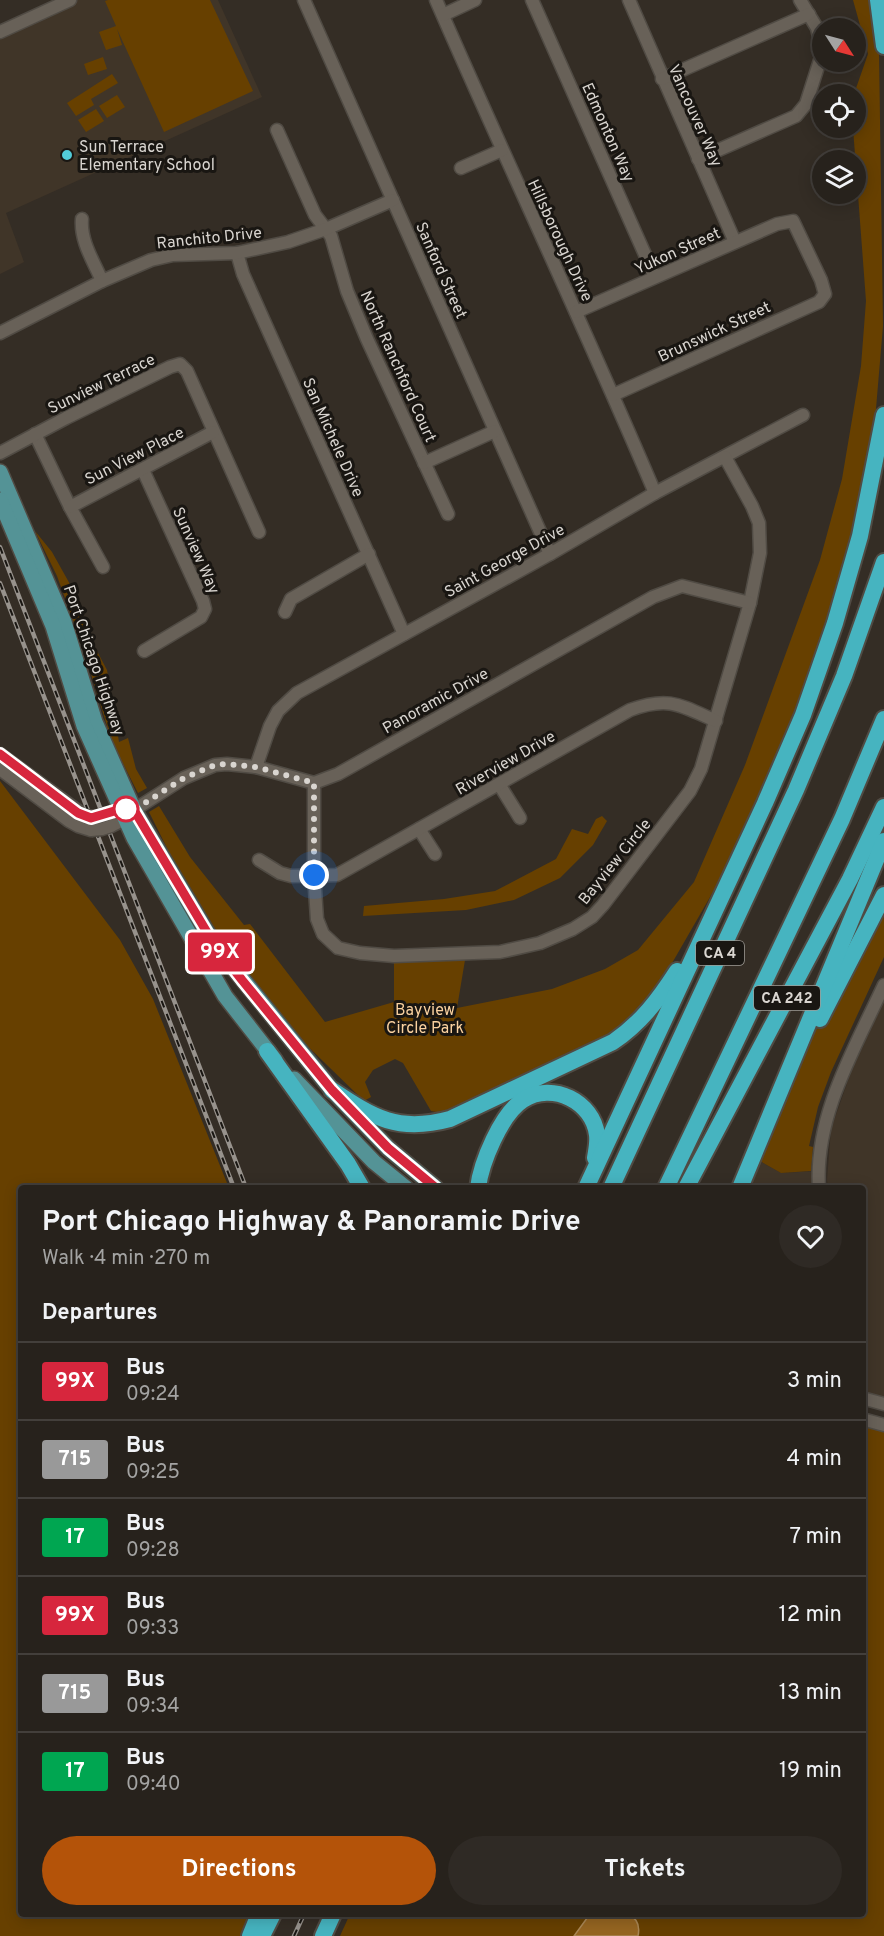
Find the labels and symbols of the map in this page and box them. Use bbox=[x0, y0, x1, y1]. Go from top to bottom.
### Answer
north arrow bbox=[812, 18, 866, 72]
street label: Vancouver Way bbox=[663, 62, 726, 170]
street label: Edmonton Way bbox=[576, 80, 638, 186]
place label: Sun Terrace Elementary School bbox=[79, 138, 215, 176]
marker: Sun Terrace Elementary School bbox=[60, 148, 74, 162]
street label: Hillsborough Drive bbox=[522, 177, 596, 305]
street label: Sanford Street bbox=[410, 219, 470, 322]
street label: Ranchito Drive bbox=[156, 224, 263, 254]
street label: Yukon Street bbox=[632, 224, 724, 280]
street label: North Ranchford Court bbox=[355, 288, 440, 446]
street label: Brunswick Street bbox=[655, 298, 774, 368]
street label: Sunview Terrace bbox=[45, 350, 159, 419]
street label: San Michele Drive bbox=[297, 375, 367, 500]
street label: Sun View Place bbox=[82, 423, 188, 490]
street label: Sunview Way bbox=[167, 504, 223, 597]
street label: Saint George Drive bbox=[441, 520, 569, 603]
street label: Port Chicago Highway bbox=[58, 583, 128, 739]
street label: Panoramic Drive bbox=[379, 664, 493, 739]
street label: Riverview Drive bbox=[453, 727, 559, 800]
unlabelled marker bbox=[113, 796, 139, 822]
street label: Bayview Circle bbox=[575, 815, 656, 909]
your location bbox=[299, 860, 329, 890]
line badge: 99X bbox=[186, 932, 254, 972]
road number: CA 4 bbox=[696, 941, 744, 965]
road number: CA 242 bbox=[754, 986, 820, 1010]
park label: Bayview Circle Park bbox=[386, 1001, 464, 1039]

